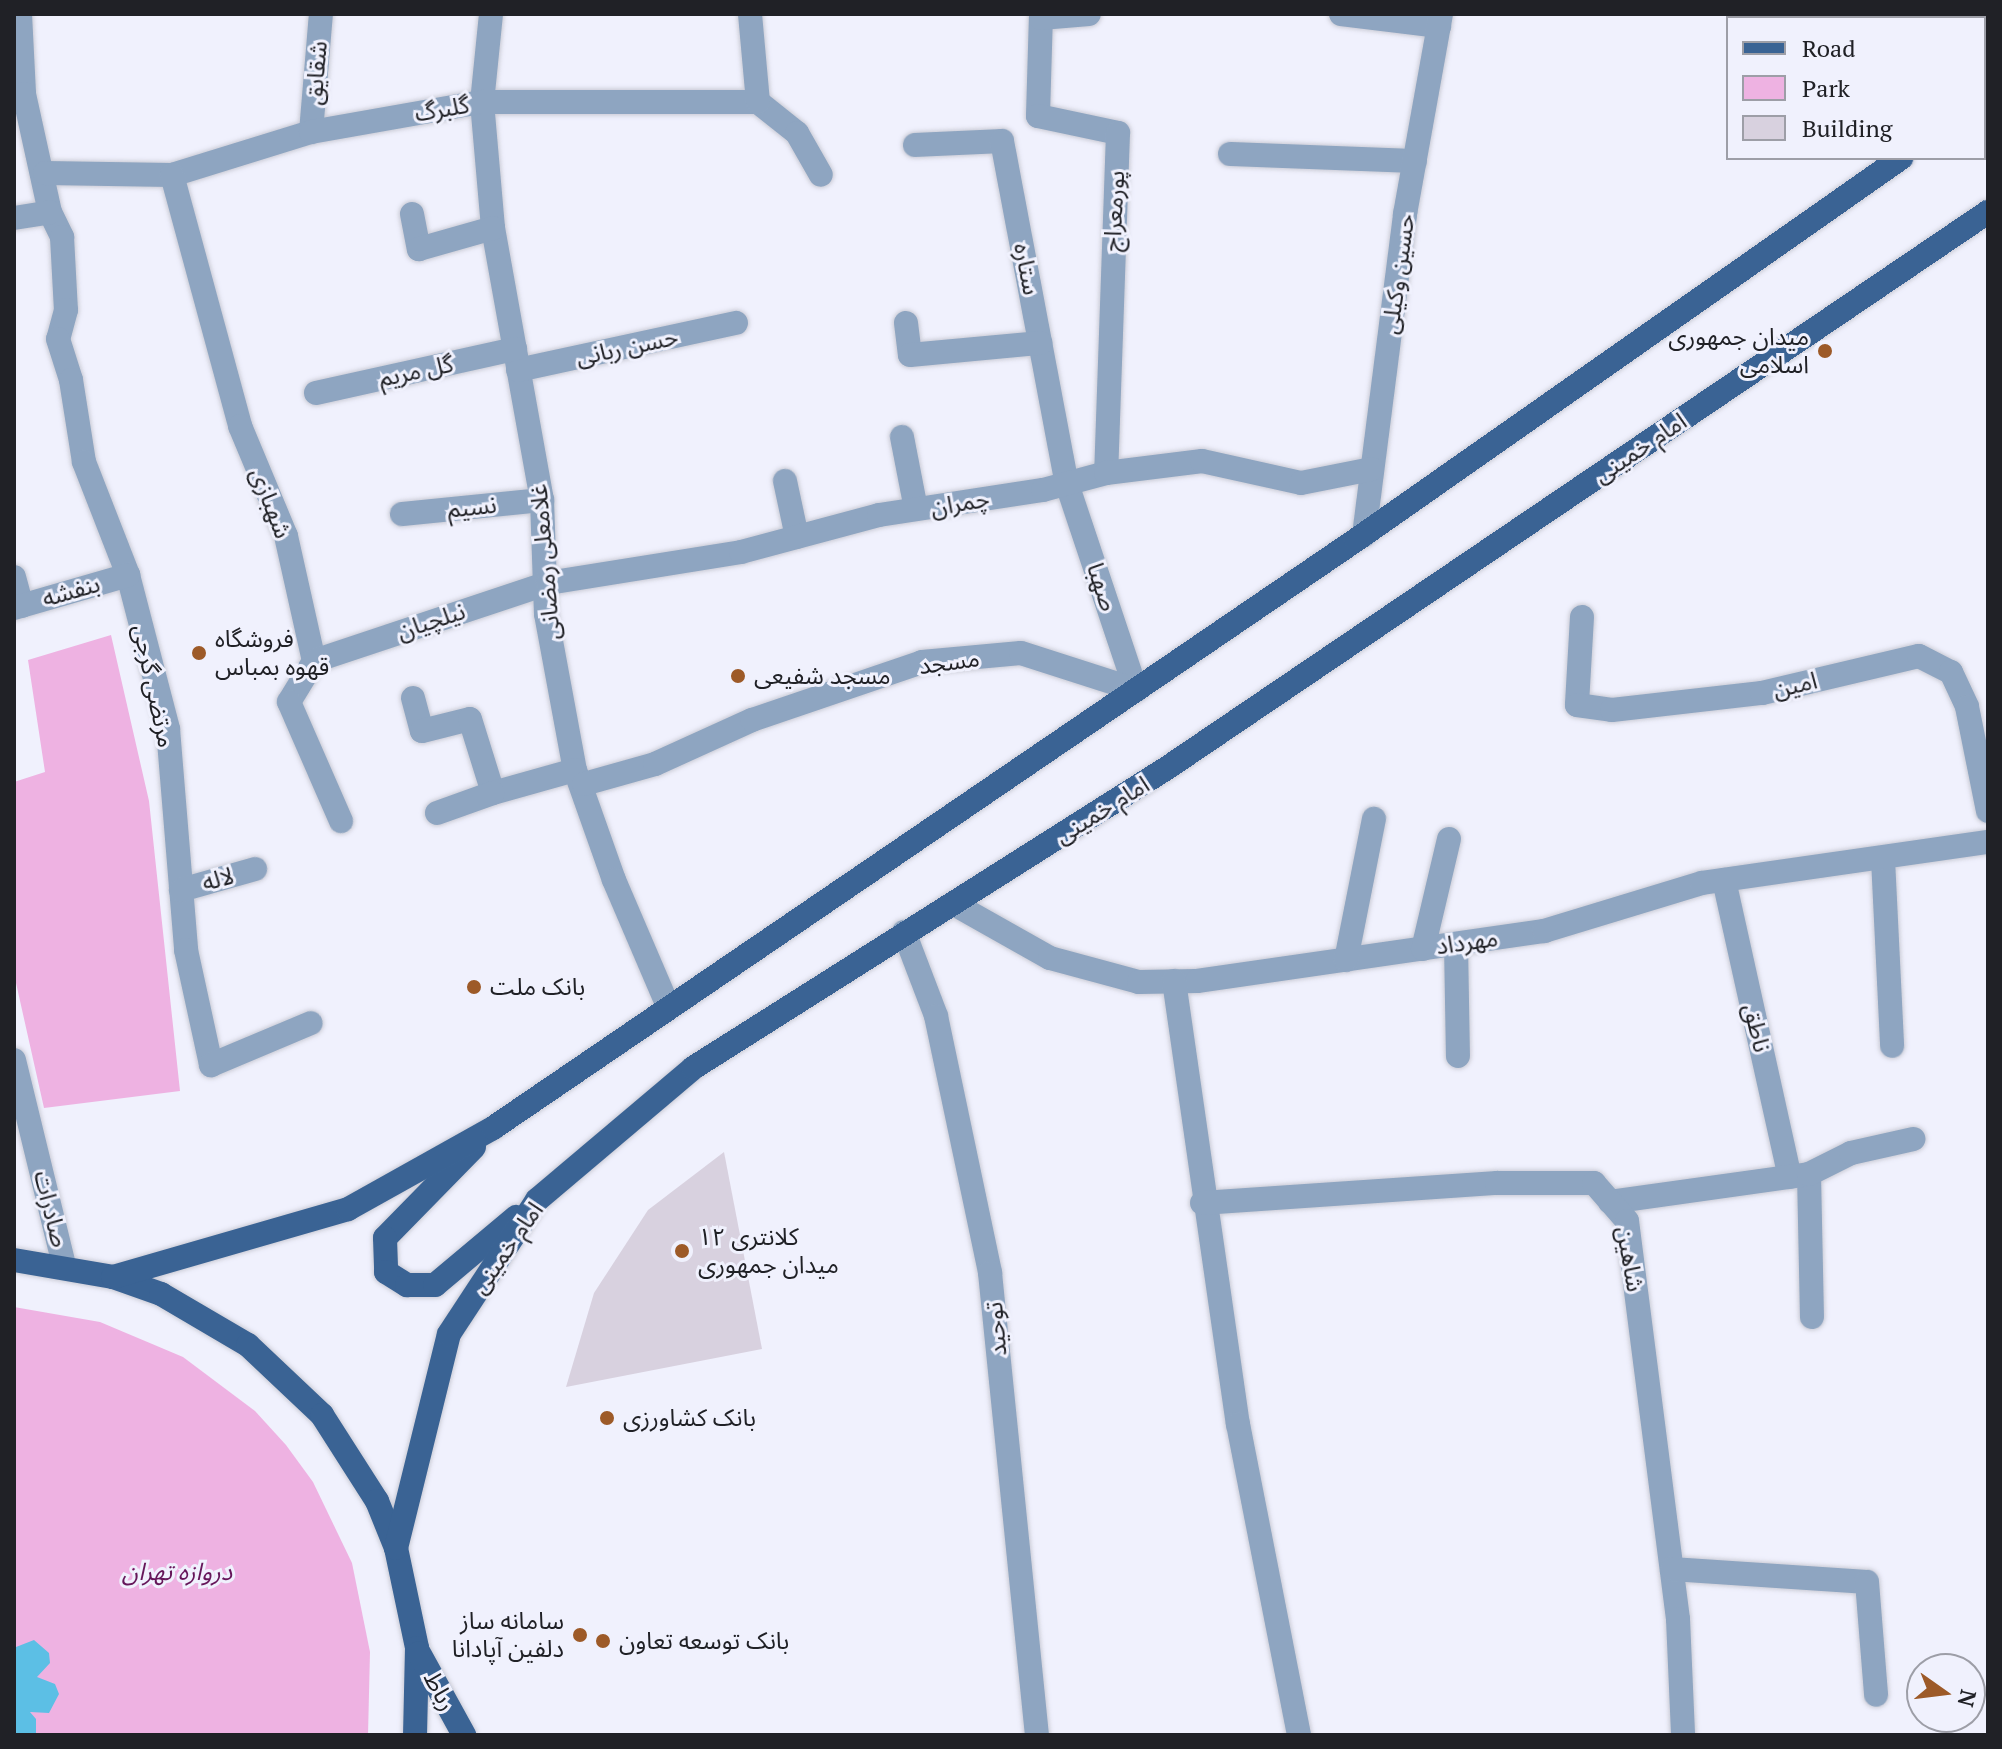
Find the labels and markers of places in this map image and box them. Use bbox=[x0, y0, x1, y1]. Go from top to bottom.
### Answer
place label: میدان جمهوری اسلامی bbox=[1668, 323, 1809, 379]
marker: میدان جمهوری اسلامی bbox=[1816, 342, 1834, 360]
place label: فروشگاه قهوه بمباس bbox=[215, 625, 329, 681]
marker: فروشگاه قهوه بمباس bbox=[190, 644, 208, 662]
place label: مسجد شفیعی bbox=[754, 662, 891, 690]
marker: مسجد شفیعی bbox=[729, 667, 747, 685]
place label: بانک ملت bbox=[490, 973, 585, 1001]
marker: بانک ملت bbox=[465, 978, 483, 996]
place label: کلانتری ۱۲ میدان جمهوری bbox=[698, 1223, 839, 1279]
marker: کلانتری ۱۲ میدان جمهوری bbox=[673, 1242, 691, 1260]
place label: بانک کشاورزی bbox=[623, 1404, 756, 1432]
marker: بانک کشاورزی bbox=[598, 1409, 616, 1427]
place label: سامانه ساز دلفین آپادانا bbox=[452, 1607, 564, 1663]
marker: سامانه ساز دلفین آپادانا bbox=[571, 1626, 589, 1644]
place label: بانک توسعه تعاون bbox=[619, 1627, 789, 1655]
marker: بانک توسعه تعاون bbox=[594, 1632, 612, 1650]

